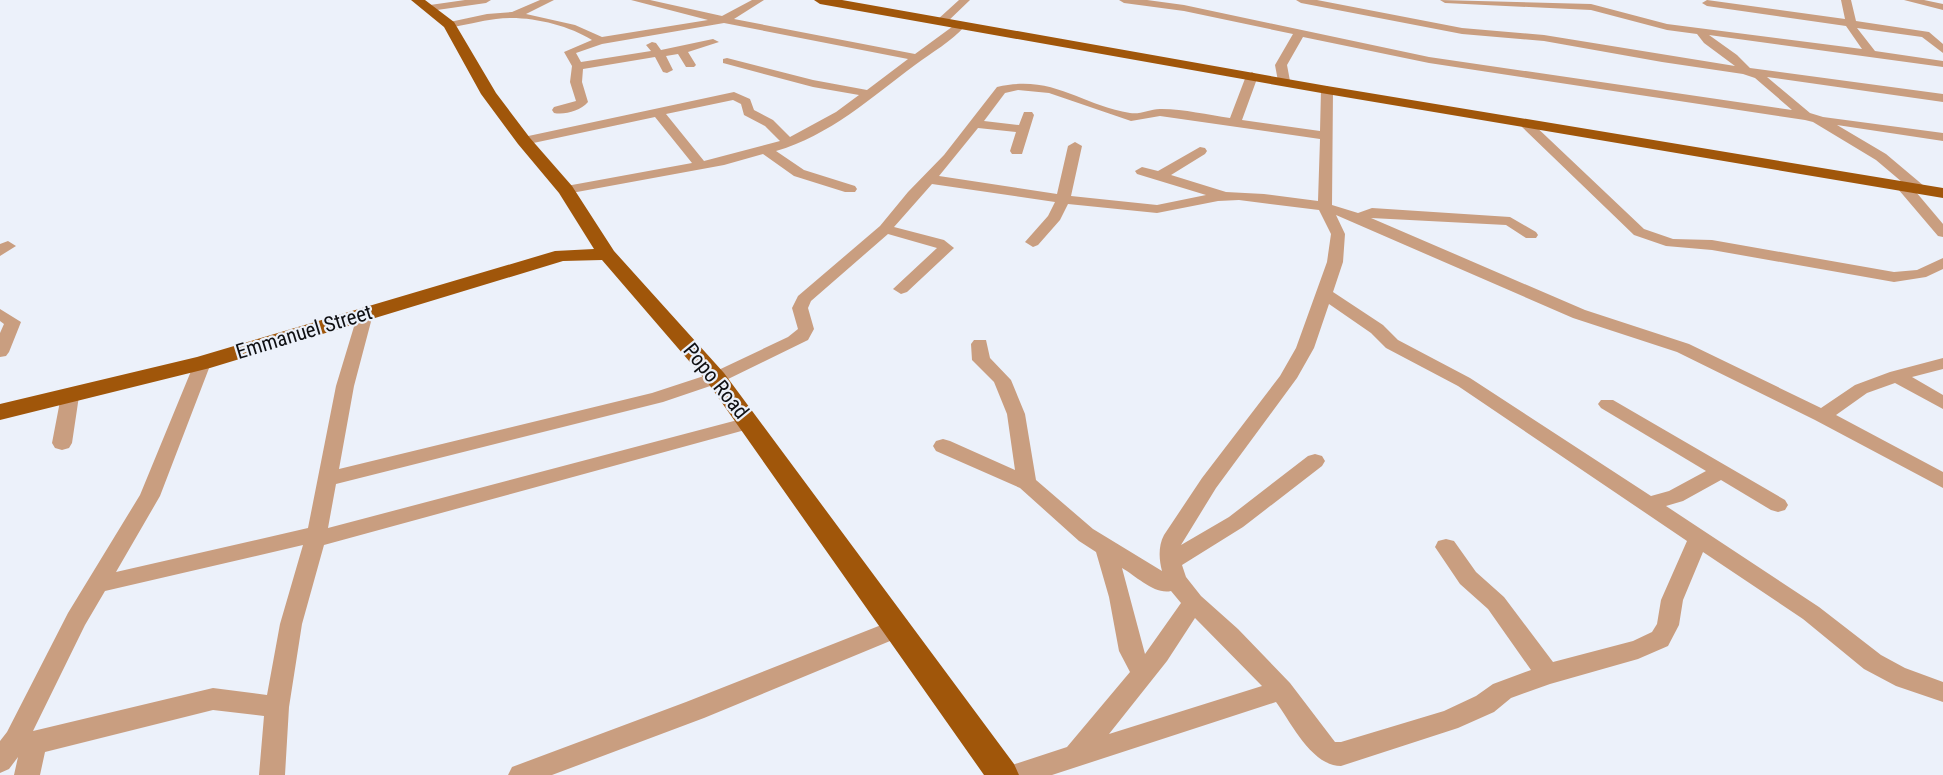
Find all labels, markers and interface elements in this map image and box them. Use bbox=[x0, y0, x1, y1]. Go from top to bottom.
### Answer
street label: Emmanuel Street bbox=[233, 300, 375, 364]
street label: Popo Road bbox=[678, 339, 754, 423]

